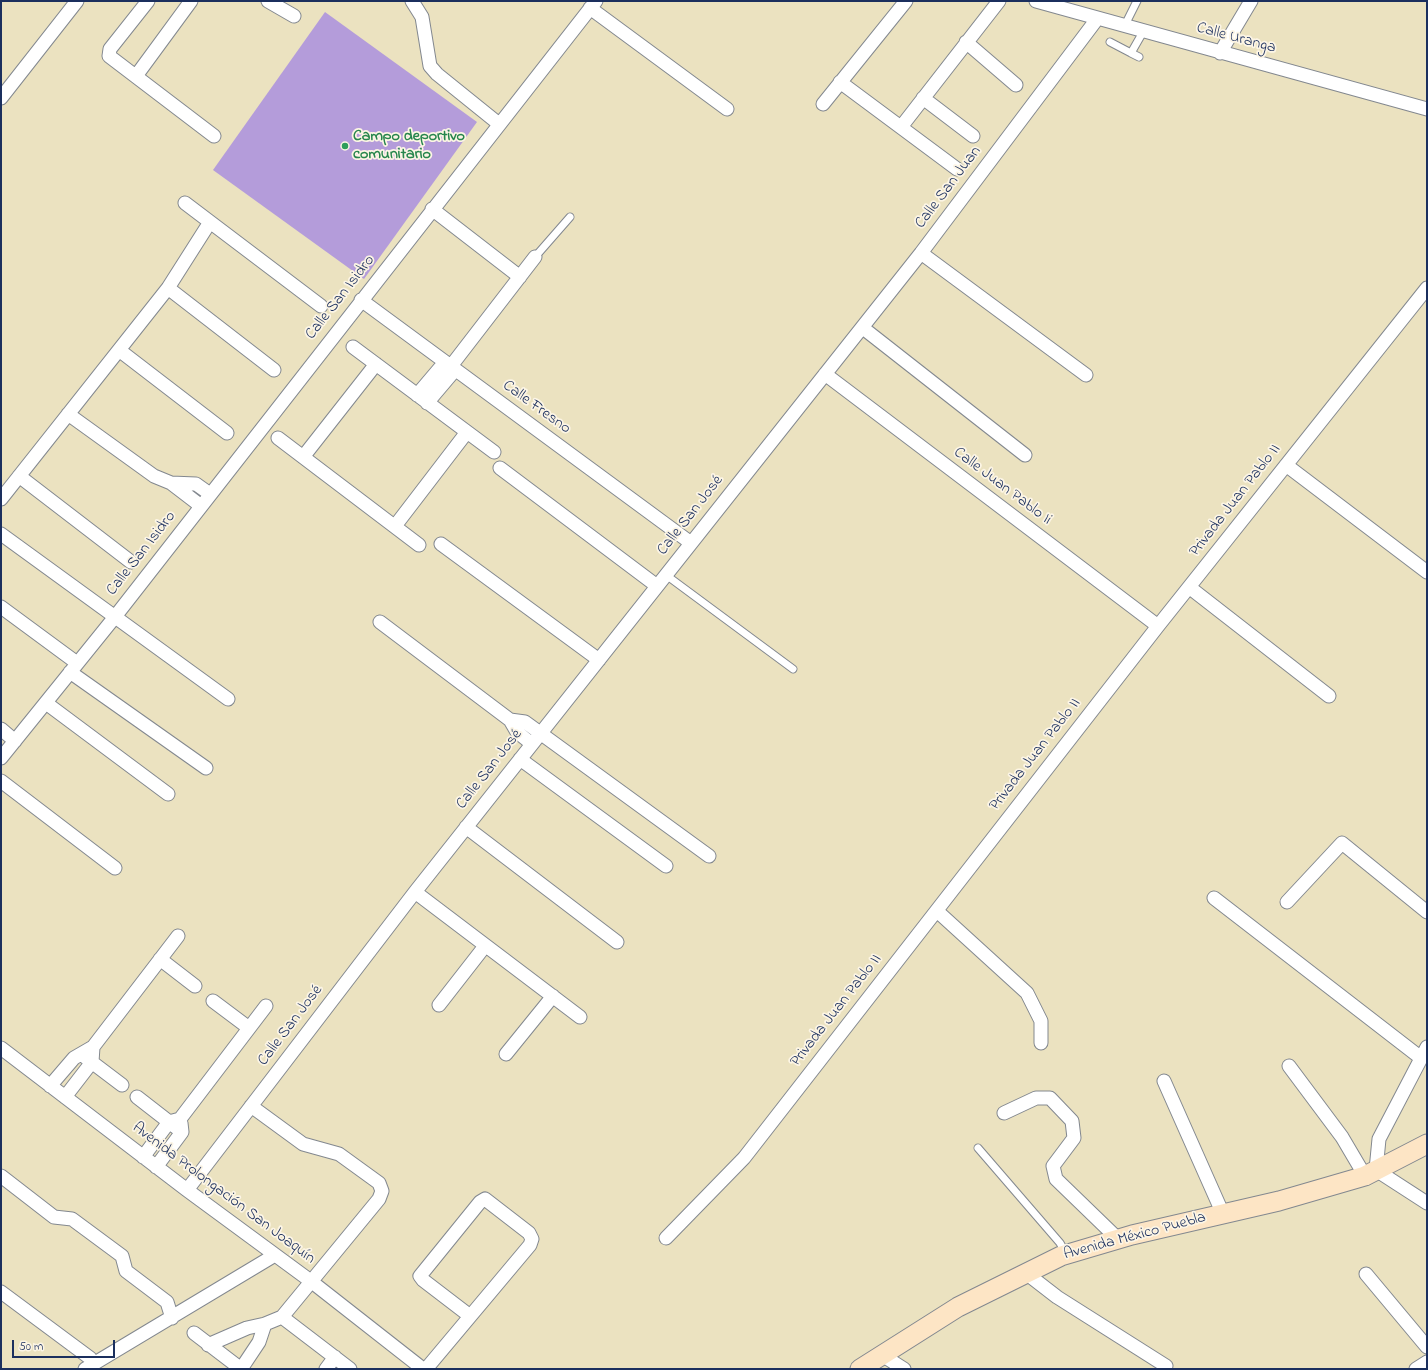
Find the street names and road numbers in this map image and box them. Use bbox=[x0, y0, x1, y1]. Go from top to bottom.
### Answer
street label: Calle Uranga bbox=[1194, 19, 1278, 59]
street label: Calle San Juan bbox=[912, 143, 986, 233]
street label: Calle San Isidro bbox=[302, 252, 380, 344]
street label: Calle Fresno bbox=[498, 377, 574, 439]
street label: Privada Juan Pablo II bbox=[1186, 441, 1286, 561]
street label: Calle Juan Pablo Ii bbox=[949, 444, 1055, 530]
street label: Calle San José bbox=[654, 472, 728, 560]
street label: Calle San Isidro bbox=[103, 508, 181, 600]
street label: Privada Juan Pablo II bbox=[986, 695, 1086, 815]
street label: Calle San José bbox=[453, 726, 527, 814]
street label: Privada Juan Pablo II bbox=[787, 951, 887, 1071]
street label: Calle San José bbox=[254, 982, 328, 1070]
street label: Avenida Prolongación San Joaquín bbox=[128, 1119, 318, 1269]
street label: Avenida México Puebla bbox=[1062, 1209, 1208, 1265]

